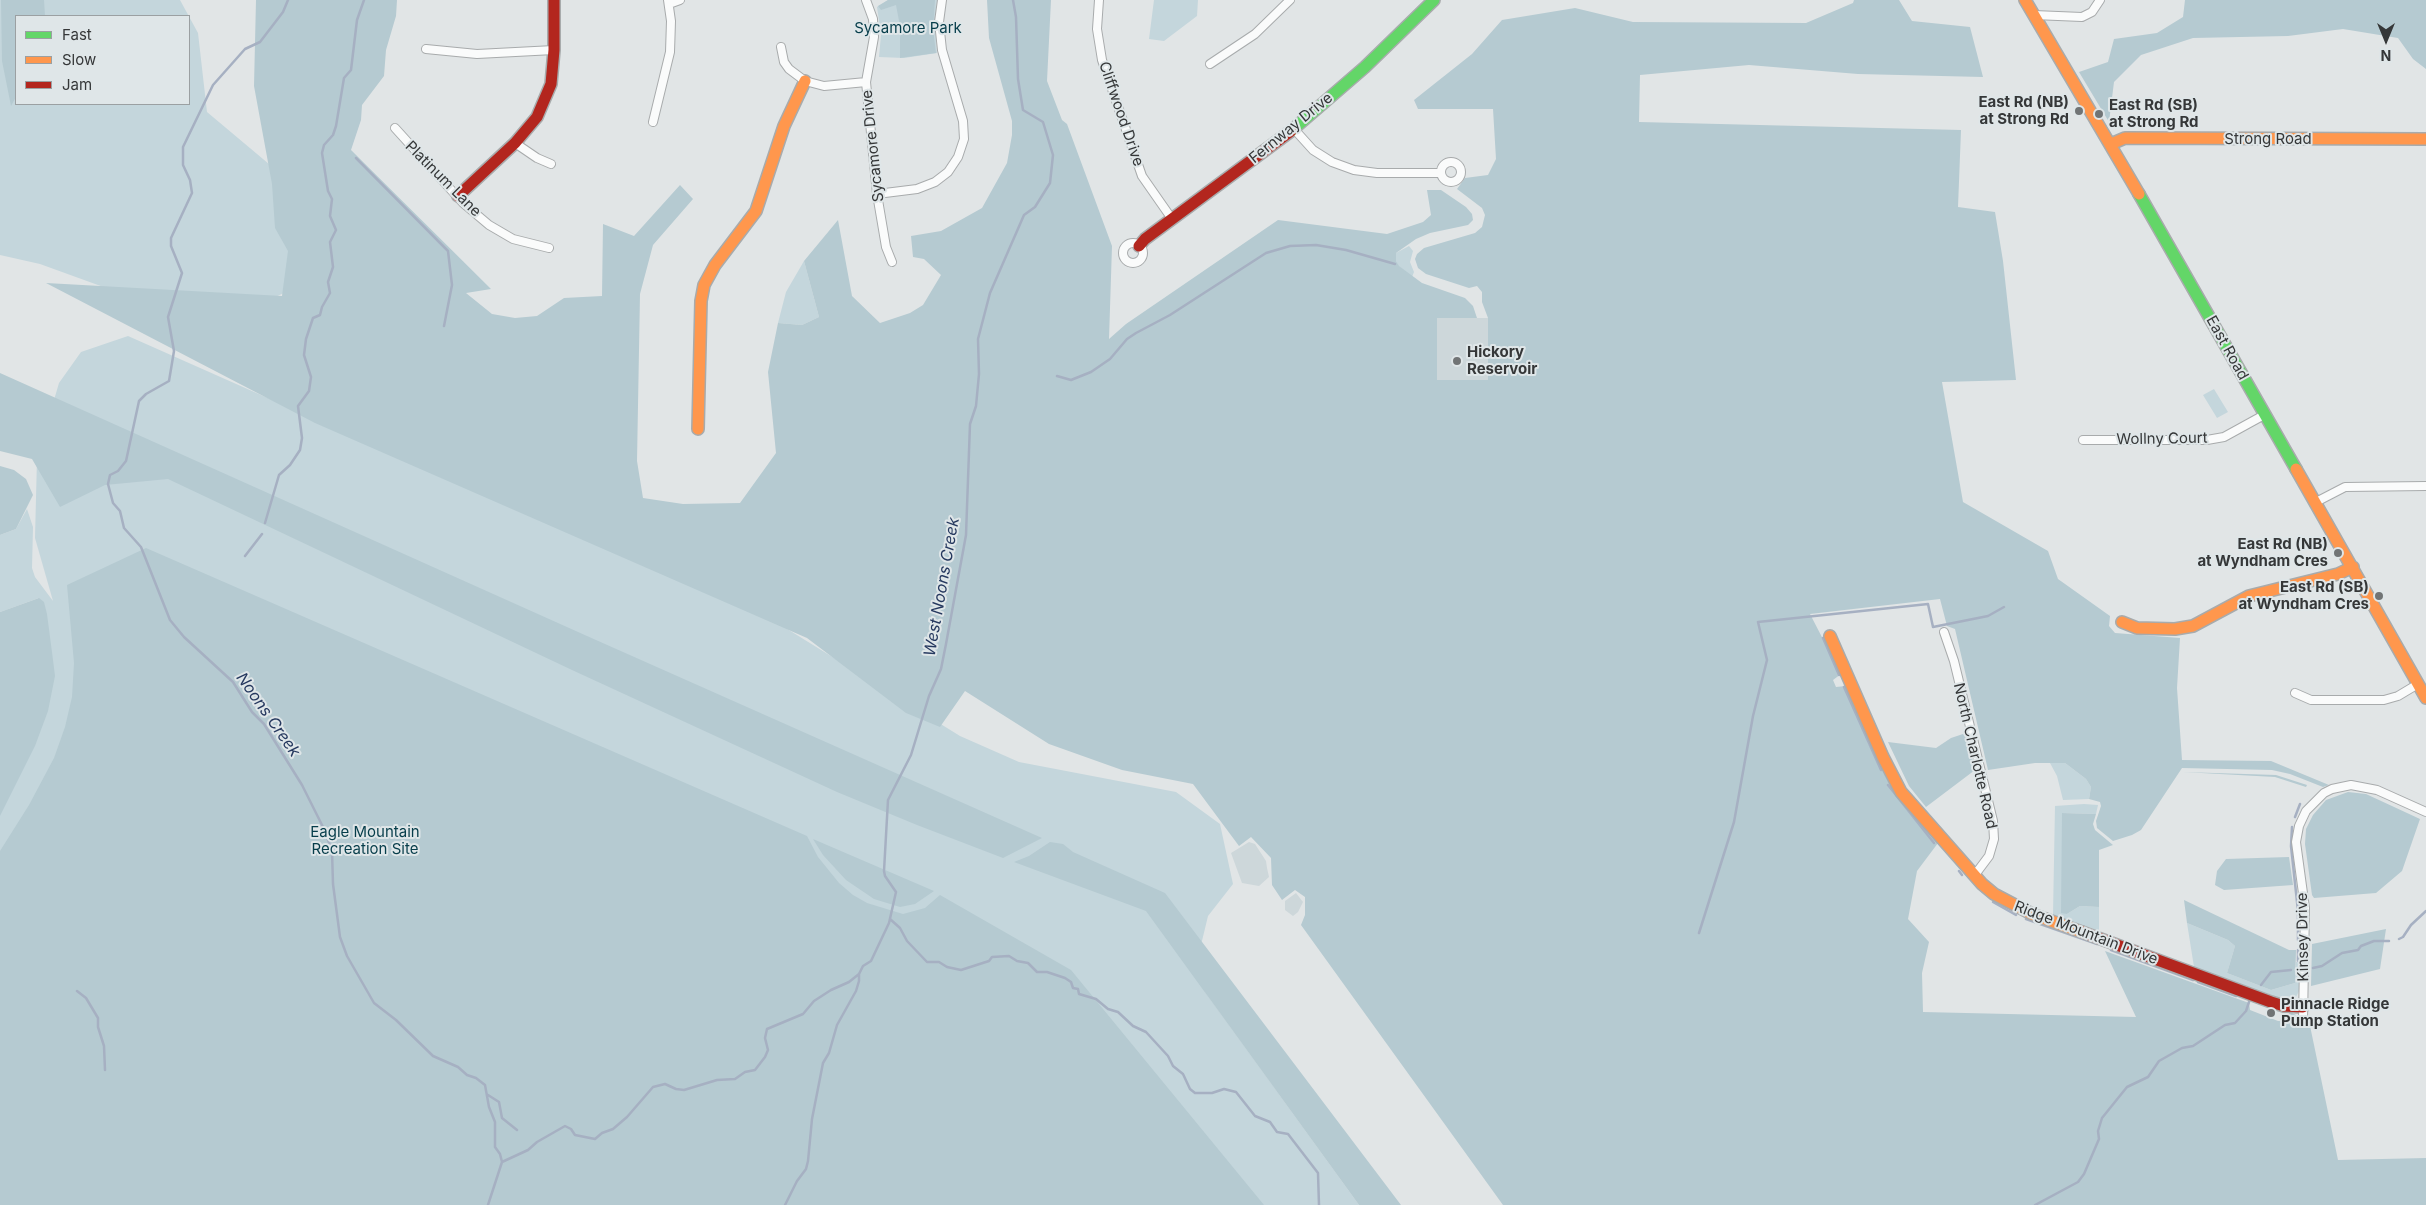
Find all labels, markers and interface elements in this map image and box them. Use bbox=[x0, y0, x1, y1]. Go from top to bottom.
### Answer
legend bbox=[15, 15, 190, 105]
north arrow bbox=[2361, 15, 2411, 65]
park label: Sycamore Park bbox=[854, 19, 962, 37]
text: Fast bbox=[62, 25, 92, 44]
text: N bbox=[2381, 47, 2391, 64]
text: Slow bbox=[62, 50, 96, 69]
street label: Cliffwood Drive bbox=[1095, 59, 1147, 169]
text: Jam bbox=[62, 75, 92, 94]
street label: Sycamore Drive bbox=[858, 89, 888, 203]
street label: Fernway Drive bbox=[1246, 89, 1336, 167]
place label: East Rd (NB) at Strong Rd bbox=[1978, 93, 2069, 128]
place label: East Rd (SB) at Strong Rd bbox=[2109, 96, 2199, 131]
marker: East Rd (NB) at Strong Rd bbox=[2073, 105, 2085, 117]
marker: East Rd (SB) at Strong Rd bbox=[2093, 108, 2105, 120]
street label: Strong Road bbox=[2224, 130, 2312, 148]
street label: Platinum Lane bbox=[401, 137, 485, 221]
street label: East Road bbox=[2202, 313, 2252, 383]
place label: Hickory Reservoir bbox=[1467, 343, 1537, 378]
marker: Hickory Reservoir bbox=[1451, 355, 1463, 367]
street label: Wollny Court bbox=[2116, 429, 2208, 449]
water label: West Noons Creek bbox=[920, 516, 964, 658]
place label: East Rd (NB) at Wyndham Cres bbox=[2197, 535, 2328, 570]
marker: East Rd (NB) at Wyndham Cres bbox=[2332, 547, 2344, 559]
place label: East Rd (SB) at Wyndham Cres bbox=[2238, 578, 2369, 613]
marker: East Rd (SB) at Wyndham Cres bbox=[2373, 590, 2385, 602]
water label: Noons Creek bbox=[232, 669, 304, 761]
street label: North Charlotte Road bbox=[1949, 681, 2001, 831]
park label: Eagle Mountain Recreation Site bbox=[310, 823, 420, 858]
street label: Kinsey Drive bbox=[2293, 892, 2313, 982]
street label: Ridge Mountain Drive bbox=[2012, 897, 2160, 969]
place label: Pinnacle Ridge Pump Station bbox=[2281, 995, 2389, 1030]
marker: Pinnacle Ridge Pump Station bbox=[2265, 1007, 2277, 1019]

